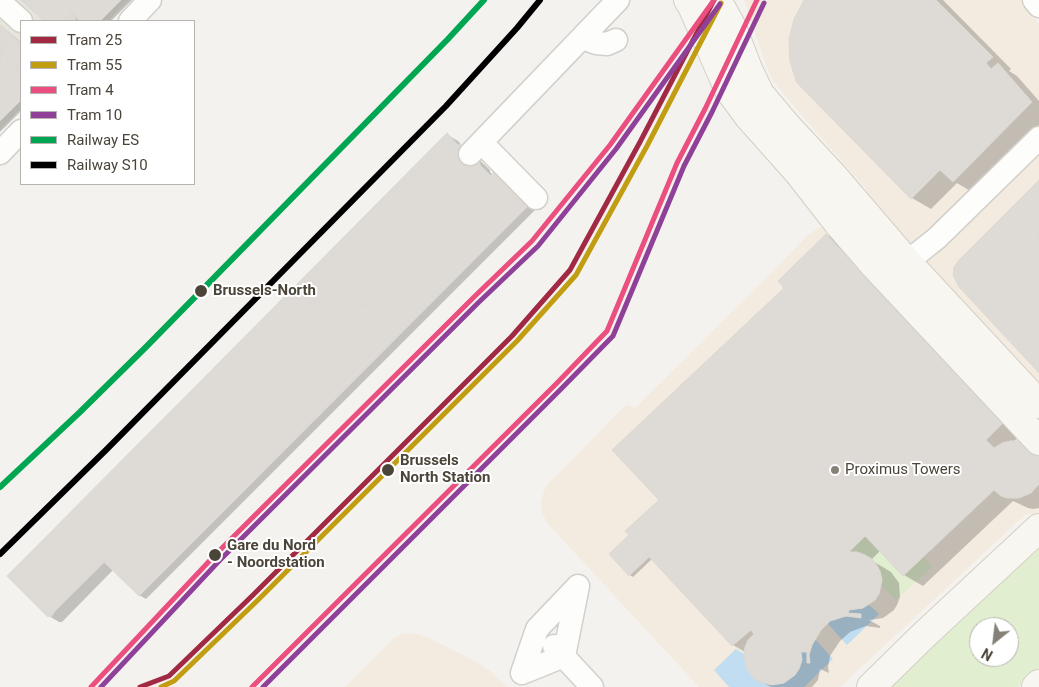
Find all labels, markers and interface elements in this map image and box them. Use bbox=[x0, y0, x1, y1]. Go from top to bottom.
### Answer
legend bbox=[20, 20, 195, 185]
text: Tram 25 bbox=[67, 31, 122, 49]
text: Tram 55 bbox=[67, 56, 122, 74]
text: Tram 4 bbox=[67, 81, 114, 99]
text: Tram 10 bbox=[67, 106, 122, 124]
text: Railway ES bbox=[67, 131, 139, 149]
text: Railway S10 bbox=[67, 156, 148, 174]
place label: Brussels-North bbox=[213, 282, 316, 300]
marker: Brussels-North bbox=[193, 283, 209, 299]
place label: Brussels North Station bbox=[400, 452, 490, 487]
place label: Proximus Towers bbox=[845, 461, 961, 479]
marker: Brussels North Station bbox=[380, 462, 396, 478]
marker: Proximus Towers bbox=[829, 464, 841, 476]
place label: Gare du Nord - Noordstation bbox=[227, 537, 325, 572]
marker: Gare du Nord - Noordstation bbox=[207, 547, 223, 563]
north arrow bbox=[969, 617, 1019, 667]
text: N bbox=[979, 645, 995, 664]

